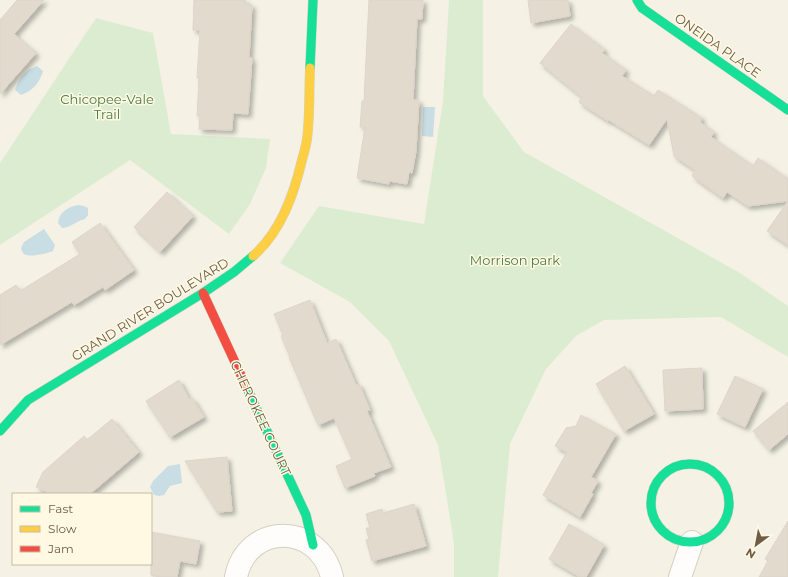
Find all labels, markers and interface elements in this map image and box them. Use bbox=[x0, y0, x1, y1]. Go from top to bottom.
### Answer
street label: ONEIDA PLACE bbox=[672, 9, 764, 81]
park label: Chicopee-Vale Trail bbox=[60, 91, 154, 122]
park label: Morrison park bbox=[470, 252, 560, 268]
street label: GRAND RIVER BOULEVARD bbox=[68, 254, 232, 364]
street label: CHEROKEE COURT bbox=[227, 358, 295, 479]
legend bbox=[12, 493, 152, 565]
text: Fast bbox=[48, 501, 73, 516]
text: Slow bbox=[48, 521, 77, 536]
north arrow bbox=[736, 525, 776, 565]
text: Jam bbox=[47, 541, 74, 556]
text: N bbox=[743, 545, 758, 562]

